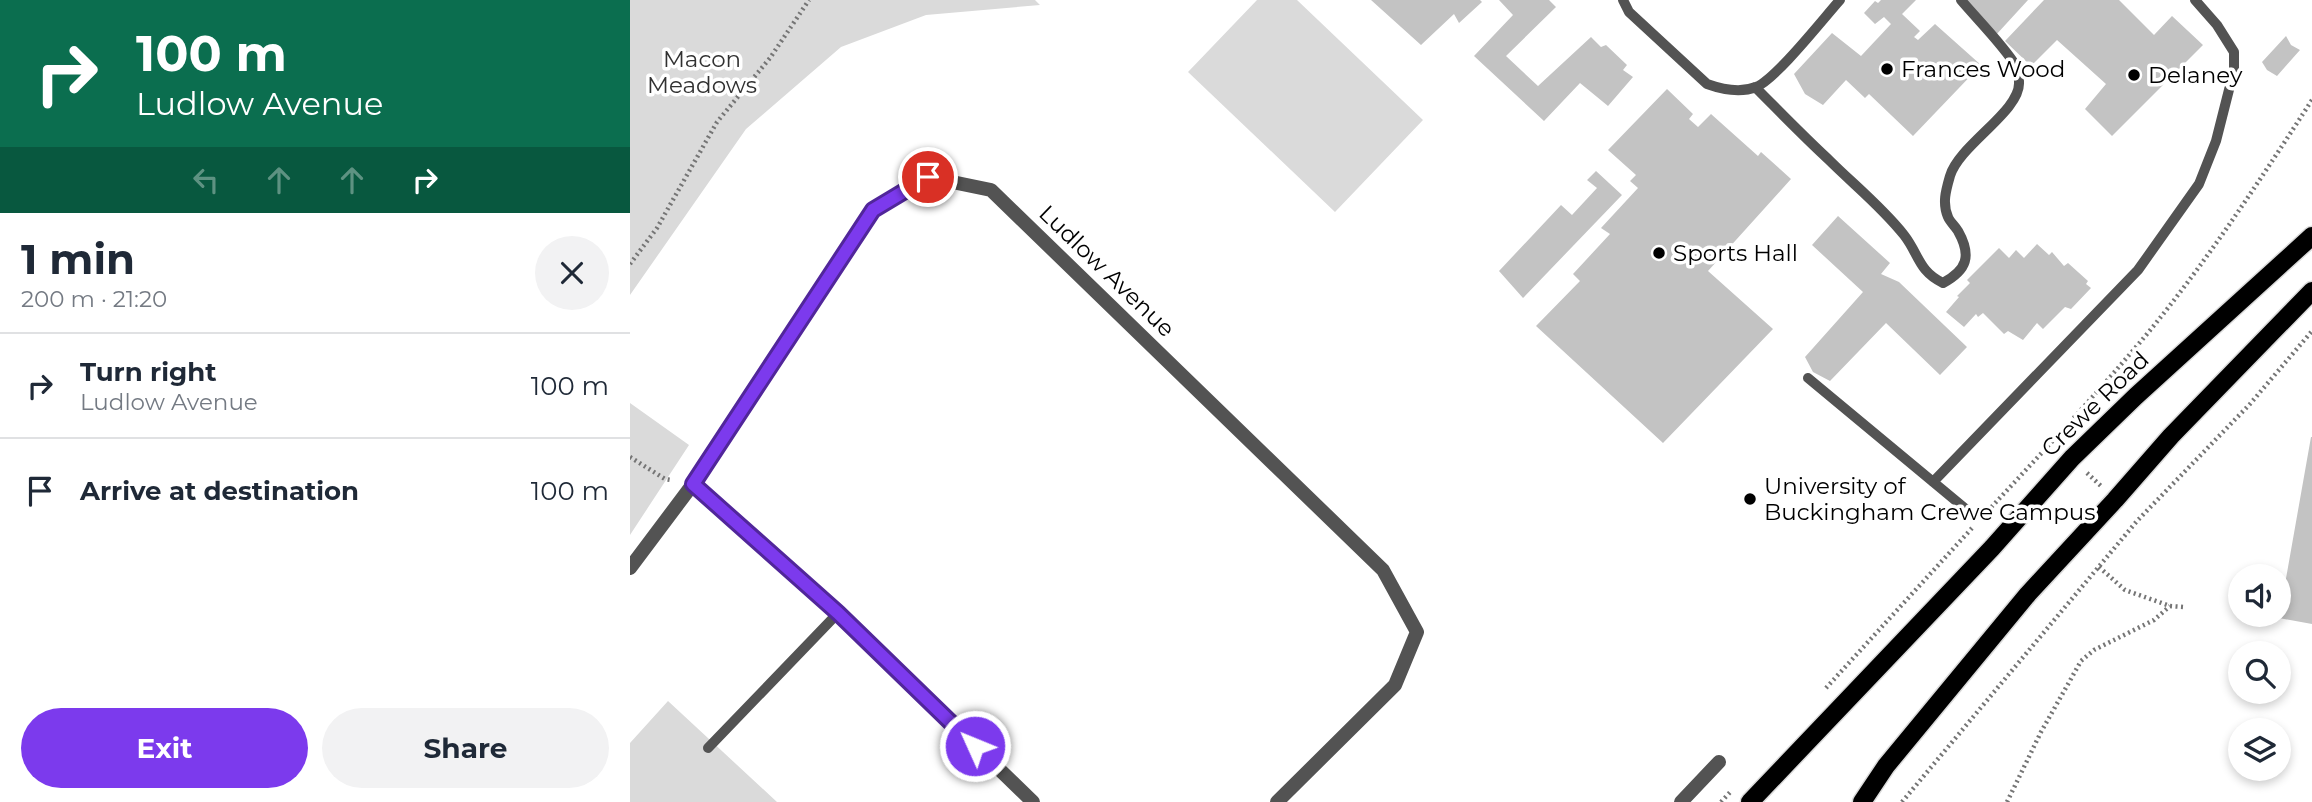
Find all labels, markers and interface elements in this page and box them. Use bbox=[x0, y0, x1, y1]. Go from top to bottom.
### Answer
text: 100 m bbox=[136, 24, 287, 83]
icon: right bbox=[21, 28, 112, 119]
park label: Macon Meadows bbox=[647, 45, 757, 99]
place label: Frances Wood bbox=[1901, 55, 2065, 83]
marker: Frances Wood bbox=[1879, 61, 1895, 77]
place label: Delaney bbox=[2148, 61, 2243, 89]
marker: Delaney bbox=[2126, 67, 2142, 83]
text: Ludlow Avenue bbox=[136, 84, 383, 123]
pin bbox=[898, 147, 958, 207]
icon: arrive bbox=[909, 158, 947, 196]
icon: left bbox=[187, 161, 225, 199]
icon: ahead bbox=[260, 161, 298, 199]
icon: ahead bbox=[333, 161, 371, 199]
icon: right bbox=[406, 161, 444, 199]
street label: Ludlow Avenue bbox=[1033, 199, 1181, 343]
text: 1 min bbox=[21, 233, 135, 285]
button: close bbox=[535, 236, 609, 310]
place label: Sports Hall bbox=[1673, 239, 1798, 267]
marker: Sports Hall bbox=[1651, 245, 1667, 261]
text: 200 m · 21:20 bbox=[21, 285, 167, 313]
street label: Crewe Road bbox=[2035, 346, 2155, 462]
text: Turn right bbox=[80, 356, 216, 388]
icon: right bbox=[21, 367, 59, 405]
text: 100 m bbox=[531, 370, 609, 402]
text: Ludlow Avenue bbox=[80, 388, 258, 416]
icon: arrive bbox=[21, 472, 59, 510]
place label: University of Buckingham Crewe Campus bbox=[1764, 472, 2095, 526]
text: Arrive at destination bbox=[80, 475, 359, 507]
text: 100 m bbox=[531, 475, 609, 507]
marker: University of Buckingham Crewe Campus bbox=[1742, 491, 1758, 507]
map controls bbox=[2228, 564, 2291, 781]
button: sound bbox=[2228, 564, 2291, 627]
button: search bbox=[2228, 641, 2291, 704]
button: Exit bbox=[21, 708, 308, 788]
button: Share bbox=[322, 708, 609, 788]
position arrow bbox=[938, 709, 1012, 783]
button: layers bbox=[2228, 718, 2291, 781]

